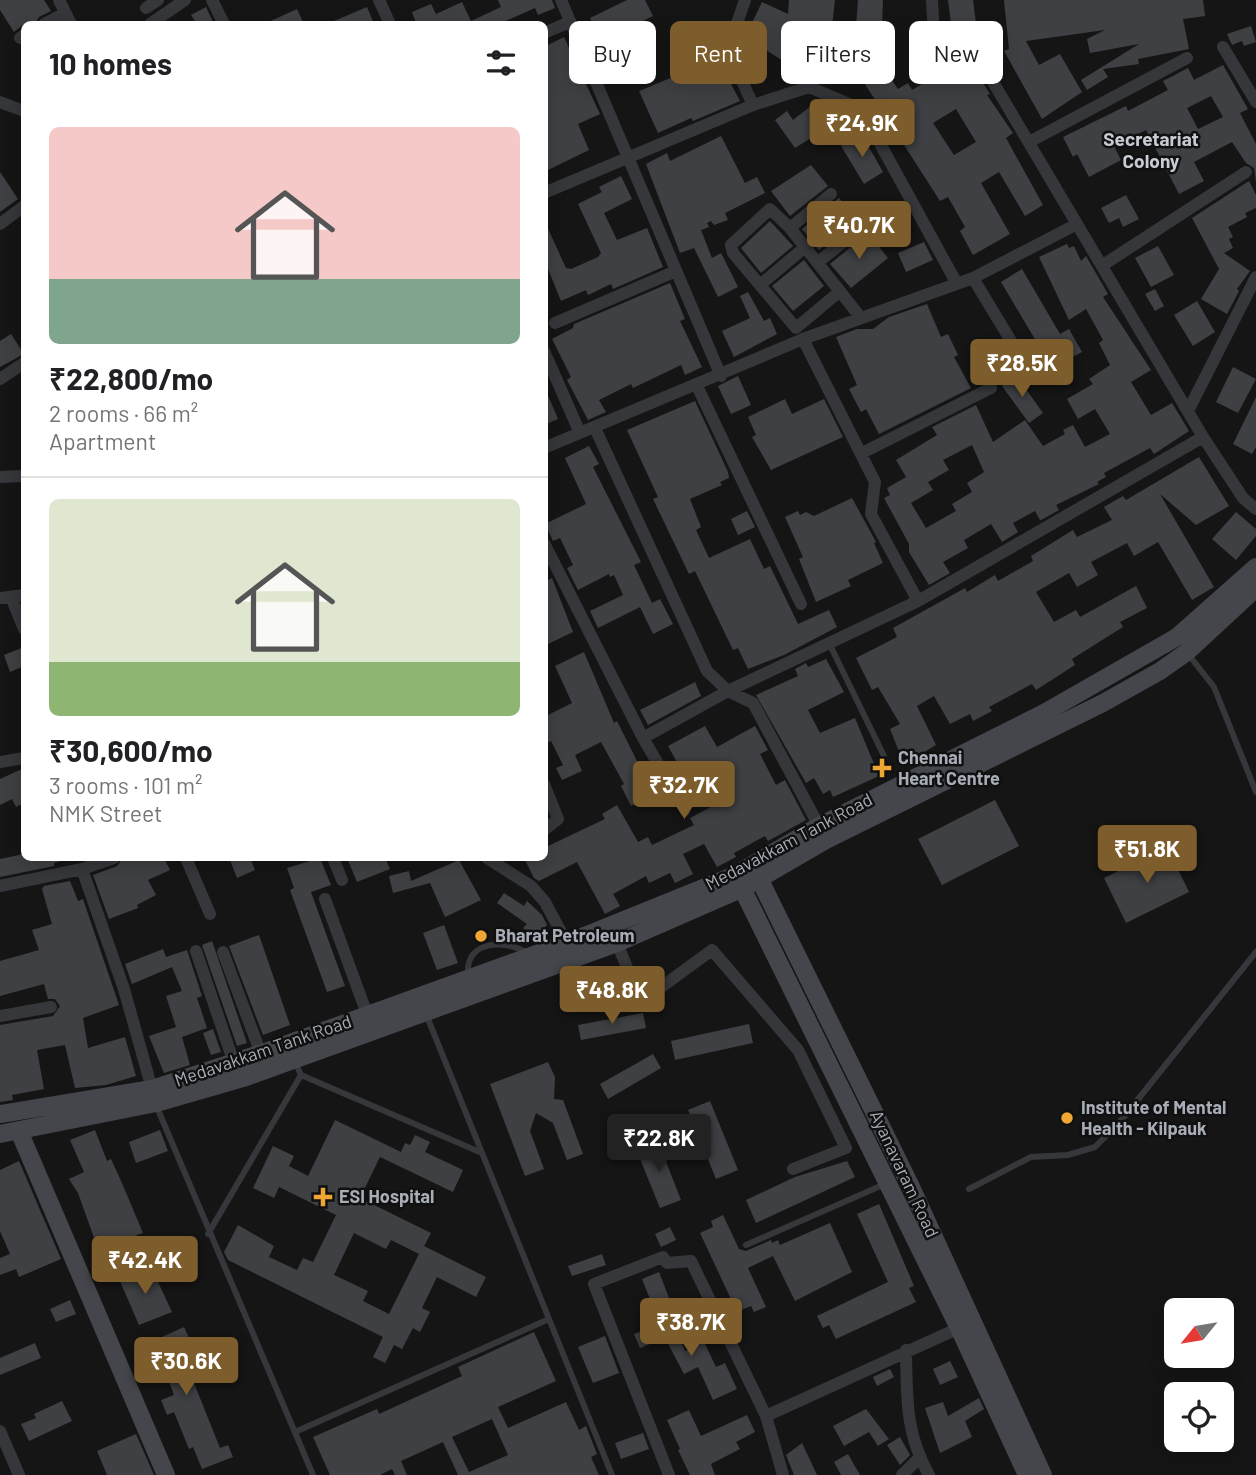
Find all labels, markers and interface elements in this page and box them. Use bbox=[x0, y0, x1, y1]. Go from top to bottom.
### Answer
chip: Buy bbox=[569, 21, 656, 84]
chip: Rent bbox=[670, 21, 767, 84]
chip: Filters bbox=[781, 21, 895, 84]
chip: New bbox=[909, 21, 1003, 84]
icon: filters bbox=[482, 44, 520, 82]
text: 10 homes bbox=[49, 45, 172, 81]
pin: ₹24.9K bbox=[805, 100, 919, 159]
text: ₹24.9K bbox=[826, 108, 898, 136]
district label: Secretariat Colony bbox=[1103, 127, 1199, 172]
icon: home bbox=[222, 172, 348, 298]
pin: ₹40.7K bbox=[802, 202, 916, 261]
text: ₹40.7K bbox=[823, 210, 895, 238]
pin: ₹28.5K bbox=[965, 340, 1079, 399]
text: ₹28.5K bbox=[986, 348, 1058, 376]
text: ₹22,800/mo bbox=[49, 360, 213, 396]
text: 2 rooms · 66 m² bbox=[49, 399, 198, 427]
text: Apartment bbox=[49, 427, 156, 455]
icon: home bbox=[222, 544, 348, 670]
text: ₹30,600/mo bbox=[49, 732, 213, 768]
place label: Chennai Heart Centre bbox=[898, 746, 1000, 789]
marker: Chennai Heart Centre bbox=[872, 758, 892, 778]
pin: ₹32.7K bbox=[627, 762, 741, 821]
text: ₹32.7K bbox=[649, 770, 719, 798]
text: 3 rooms · 101 m² bbox=[49, 771, 202, 799]
street label: Medavakkam Tank Road bbox=[701, 788, 876, 894]
text: NMK Street bbox=[49, 799, 162, 827]
pin: ₹51.8K bbox=[1090, 826, 1204, 885]
text: ₹51.8K bbox=[1114, 834, 1180, 862]
place label: Bharat Petroleum bbox=[495, 924, 634, 946]
marker: Bharat Petroleum bbox=[473, 928, 489, 944]
pin: ₹48.8K bbox=[555, 967, 669, 1026]
text: ₹48.8K bbox=[576, 975, 648, 1003]
street label: Medavakkam Tank Road bbox=[171, 1009, 354, 1091]
place label: Institute of Mental Health - Kilpauk bbox=[1081, 1096, 1226, 1139]
street label: Ayanavaram Road bbox=[866, 1106, 944, 1241]
marker: Institute of Mental Health - Kilpauk bbox=[1059, 1110, 1075, 1126]
pin: ₹22.8K bbox=[602, 1114, 716, 1174]
text: ₹22.8K bbox=[623, 1123, 695, 1151]
place label: ESI Hospital bbox=[339, 1185, 434, 1207]
marker: ESI Hospital bbox=[313, 1187, 333, 1207]
pin: ₹42.4K bbox=[88, 1236, 202, 1296]
text: ₹42.4K bbox=[108, 1245, 182, 1273]
pin: ₹38.7K bbox=[634, 1298, 748, 1358]
north arrow bbox=[1164, 1298, 1234, 1368]
map controls bbox=[1164, 1298, 1234, 1452]
text: ₹38.7K bbox=[656, 1307, 726, 1335]
pin: ₹30.6K bbox=[129, 1338, 243, 1397]
text: ₹30.6K bbox=[150, 1346, 222, 1374]
button: locate bbox=[1164, 1382, 1234, 1452]

